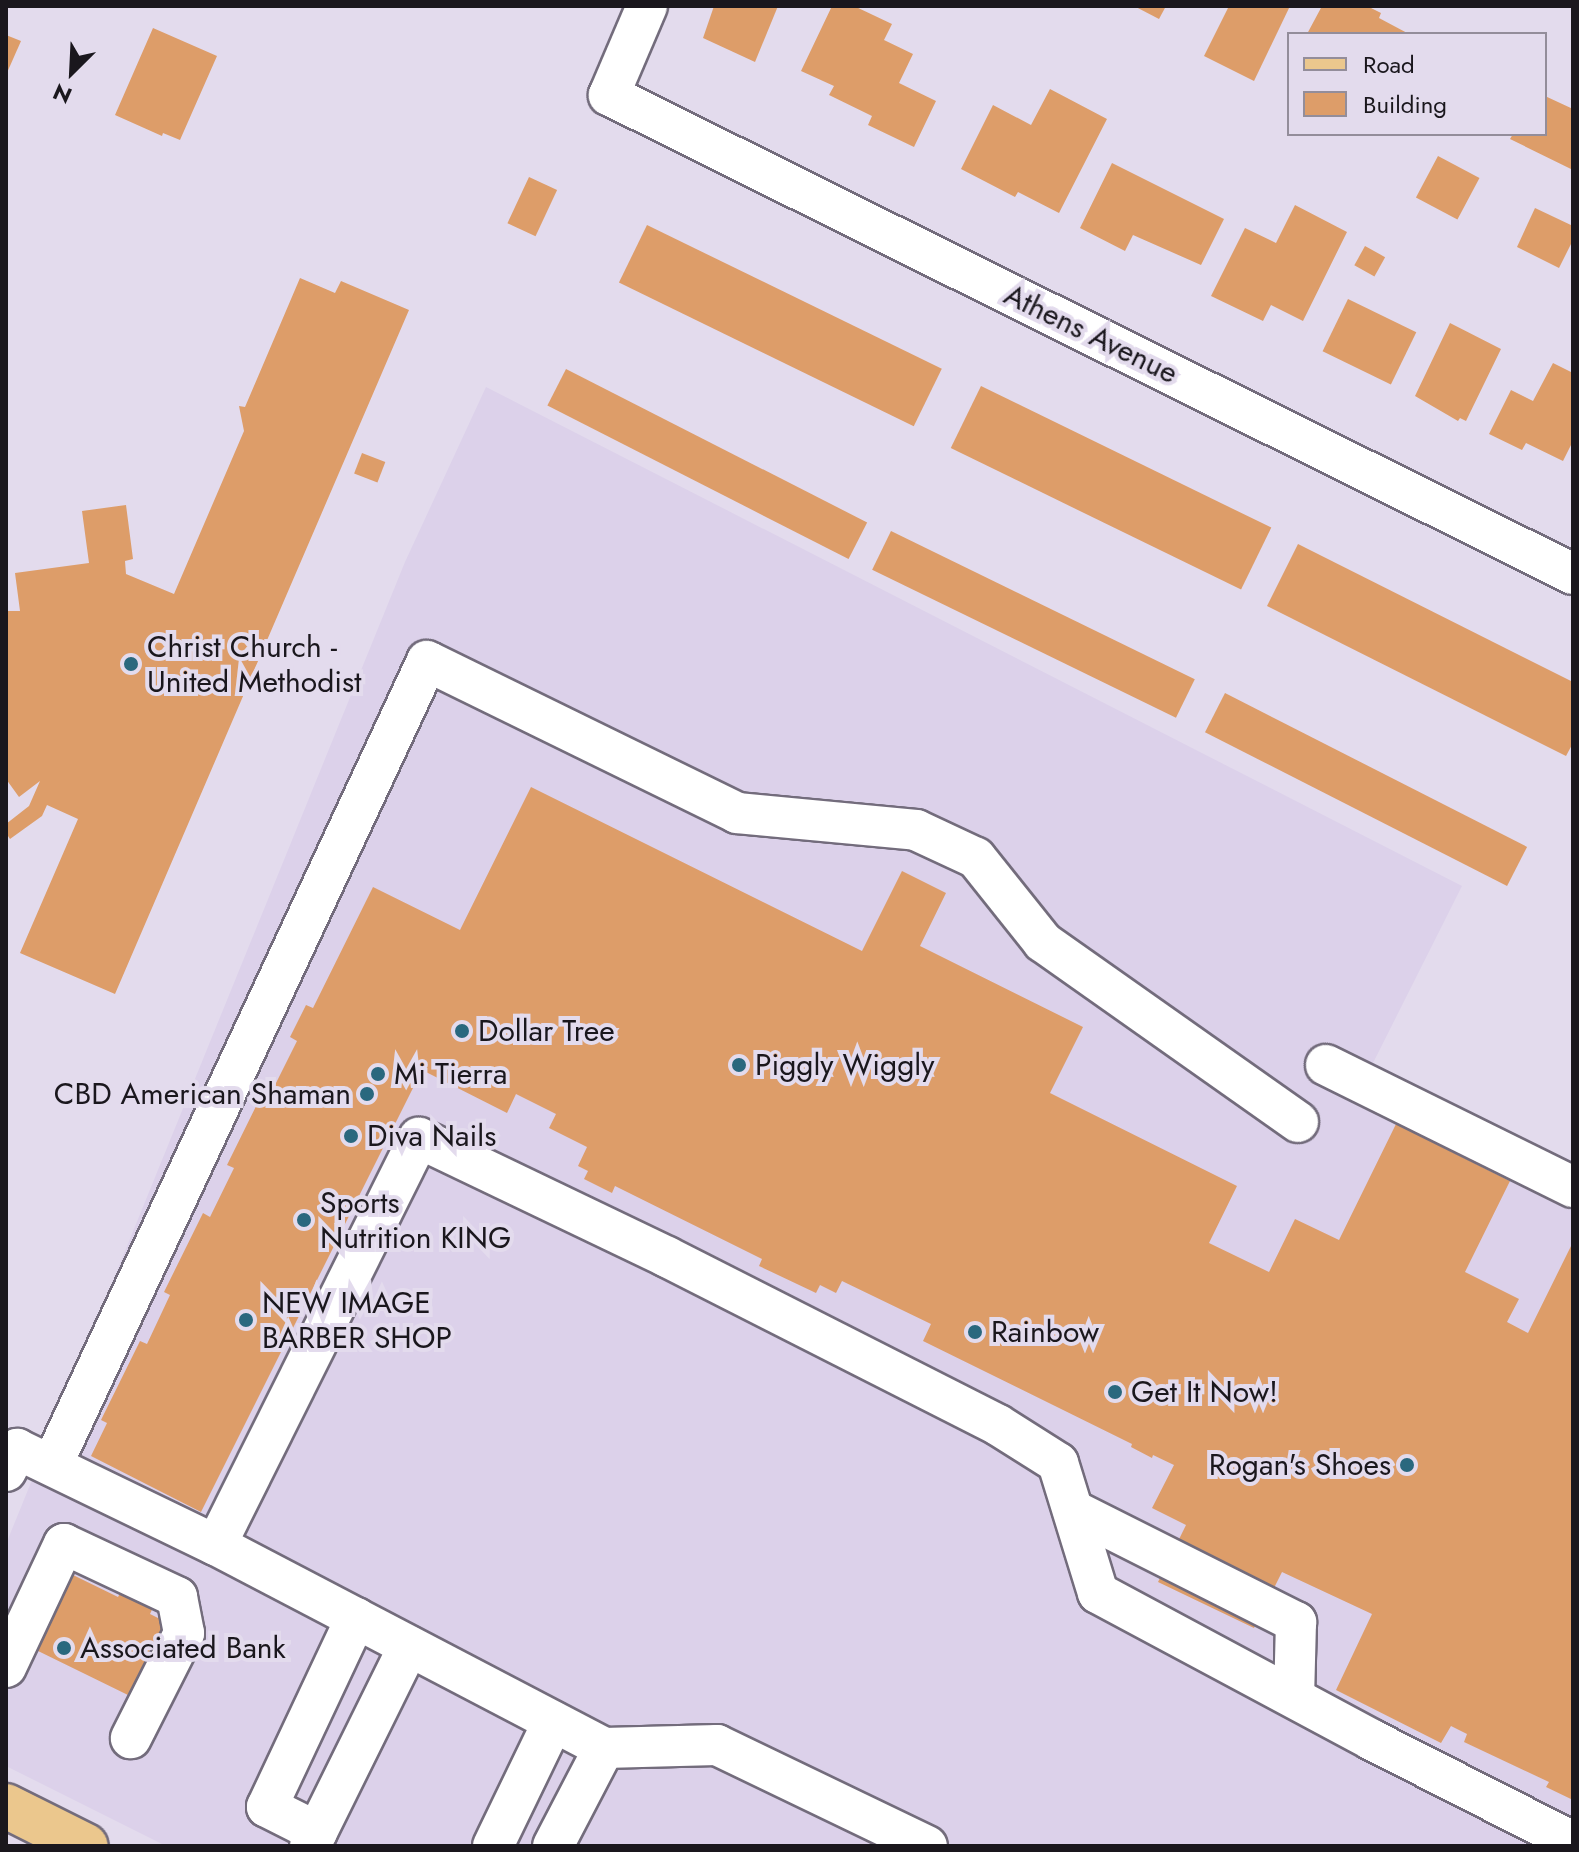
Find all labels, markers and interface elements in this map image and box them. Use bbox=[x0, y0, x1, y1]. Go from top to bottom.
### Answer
north arrow bbox=[32, 32, 112, 112]
legend bbox=[1287, 32, 1547, 136]
text: Road bbox=[1363, 47, 1415, 82]
text: N bbox=[48, 76, 77, 112]
text: Building bbox=[1363, 87, 1447, 122]
street label: Athens Avenue bbox=[998, 277, 1184, 391]
place label: Christ Church - United Methodist bbox=[147, 629, 361, 700]
marker: Christ Church - United Methodist bbox=[122, 655, 140, 673]
place label: Dollar Tree bbox=[478, 1013, 615, 1049]
marker: Dollar Tree bbox=[453, 1022, 471, 1040]
place label: Piggly Wiggly bbox=[755, 1047, 934, 1083]
place label: Mi Tierra bbox=[394, 1056, 507, 1092]
marker: Piggly Wiggly bbox=[730, 1056, 748, 1074]
marker: Mi Tierra bbox=[369, 1065, 387, 1083]
place label: CBD American Shaman bbox=[54, 1076, 351, 1112]
marker: CBD American Shaman bbox=[358, 1085, 376, 1103]
place label: Diva Nails bbox=[367, 1118, 496, 1154]
marker: Diva Nails bbox=[342, 1127, 360, 1145]
place label: Sports Nutrition KING bbox=[320, 1185, 511, 1256]
marker: Sports Nutrition KING bbox=[295, 1211, 313, 1229]
place label: NEW IMAGE BARBER SHOP bbox=[262, 1285, 452, 1356]
marker: NEW IMAGE BARBER SHOP bbox=[237, 1311, 255, 1329]
place label: Rainbow bbox=[991, 1314, 1099, 1350]
marker: Rainbow bbox=[966, 1323, 984, 1341]
place label: Get It Now! bbox=[1131, 1374, 1278, 1410]
marker: Get It Now! bbox=[1106, 1383, 1124, 1401]
place label: Rogan's Shoes bbox=[1209, 1447, 1391, 1483]
marker: Rogan's Shoes bbox=[1398, 1456, 1416, 1474]
place label: Associated Bank bbox=[80, 1630, 286, 1666]
marker: Associated Bank bbox=[55, 1639, 73, 1657]

